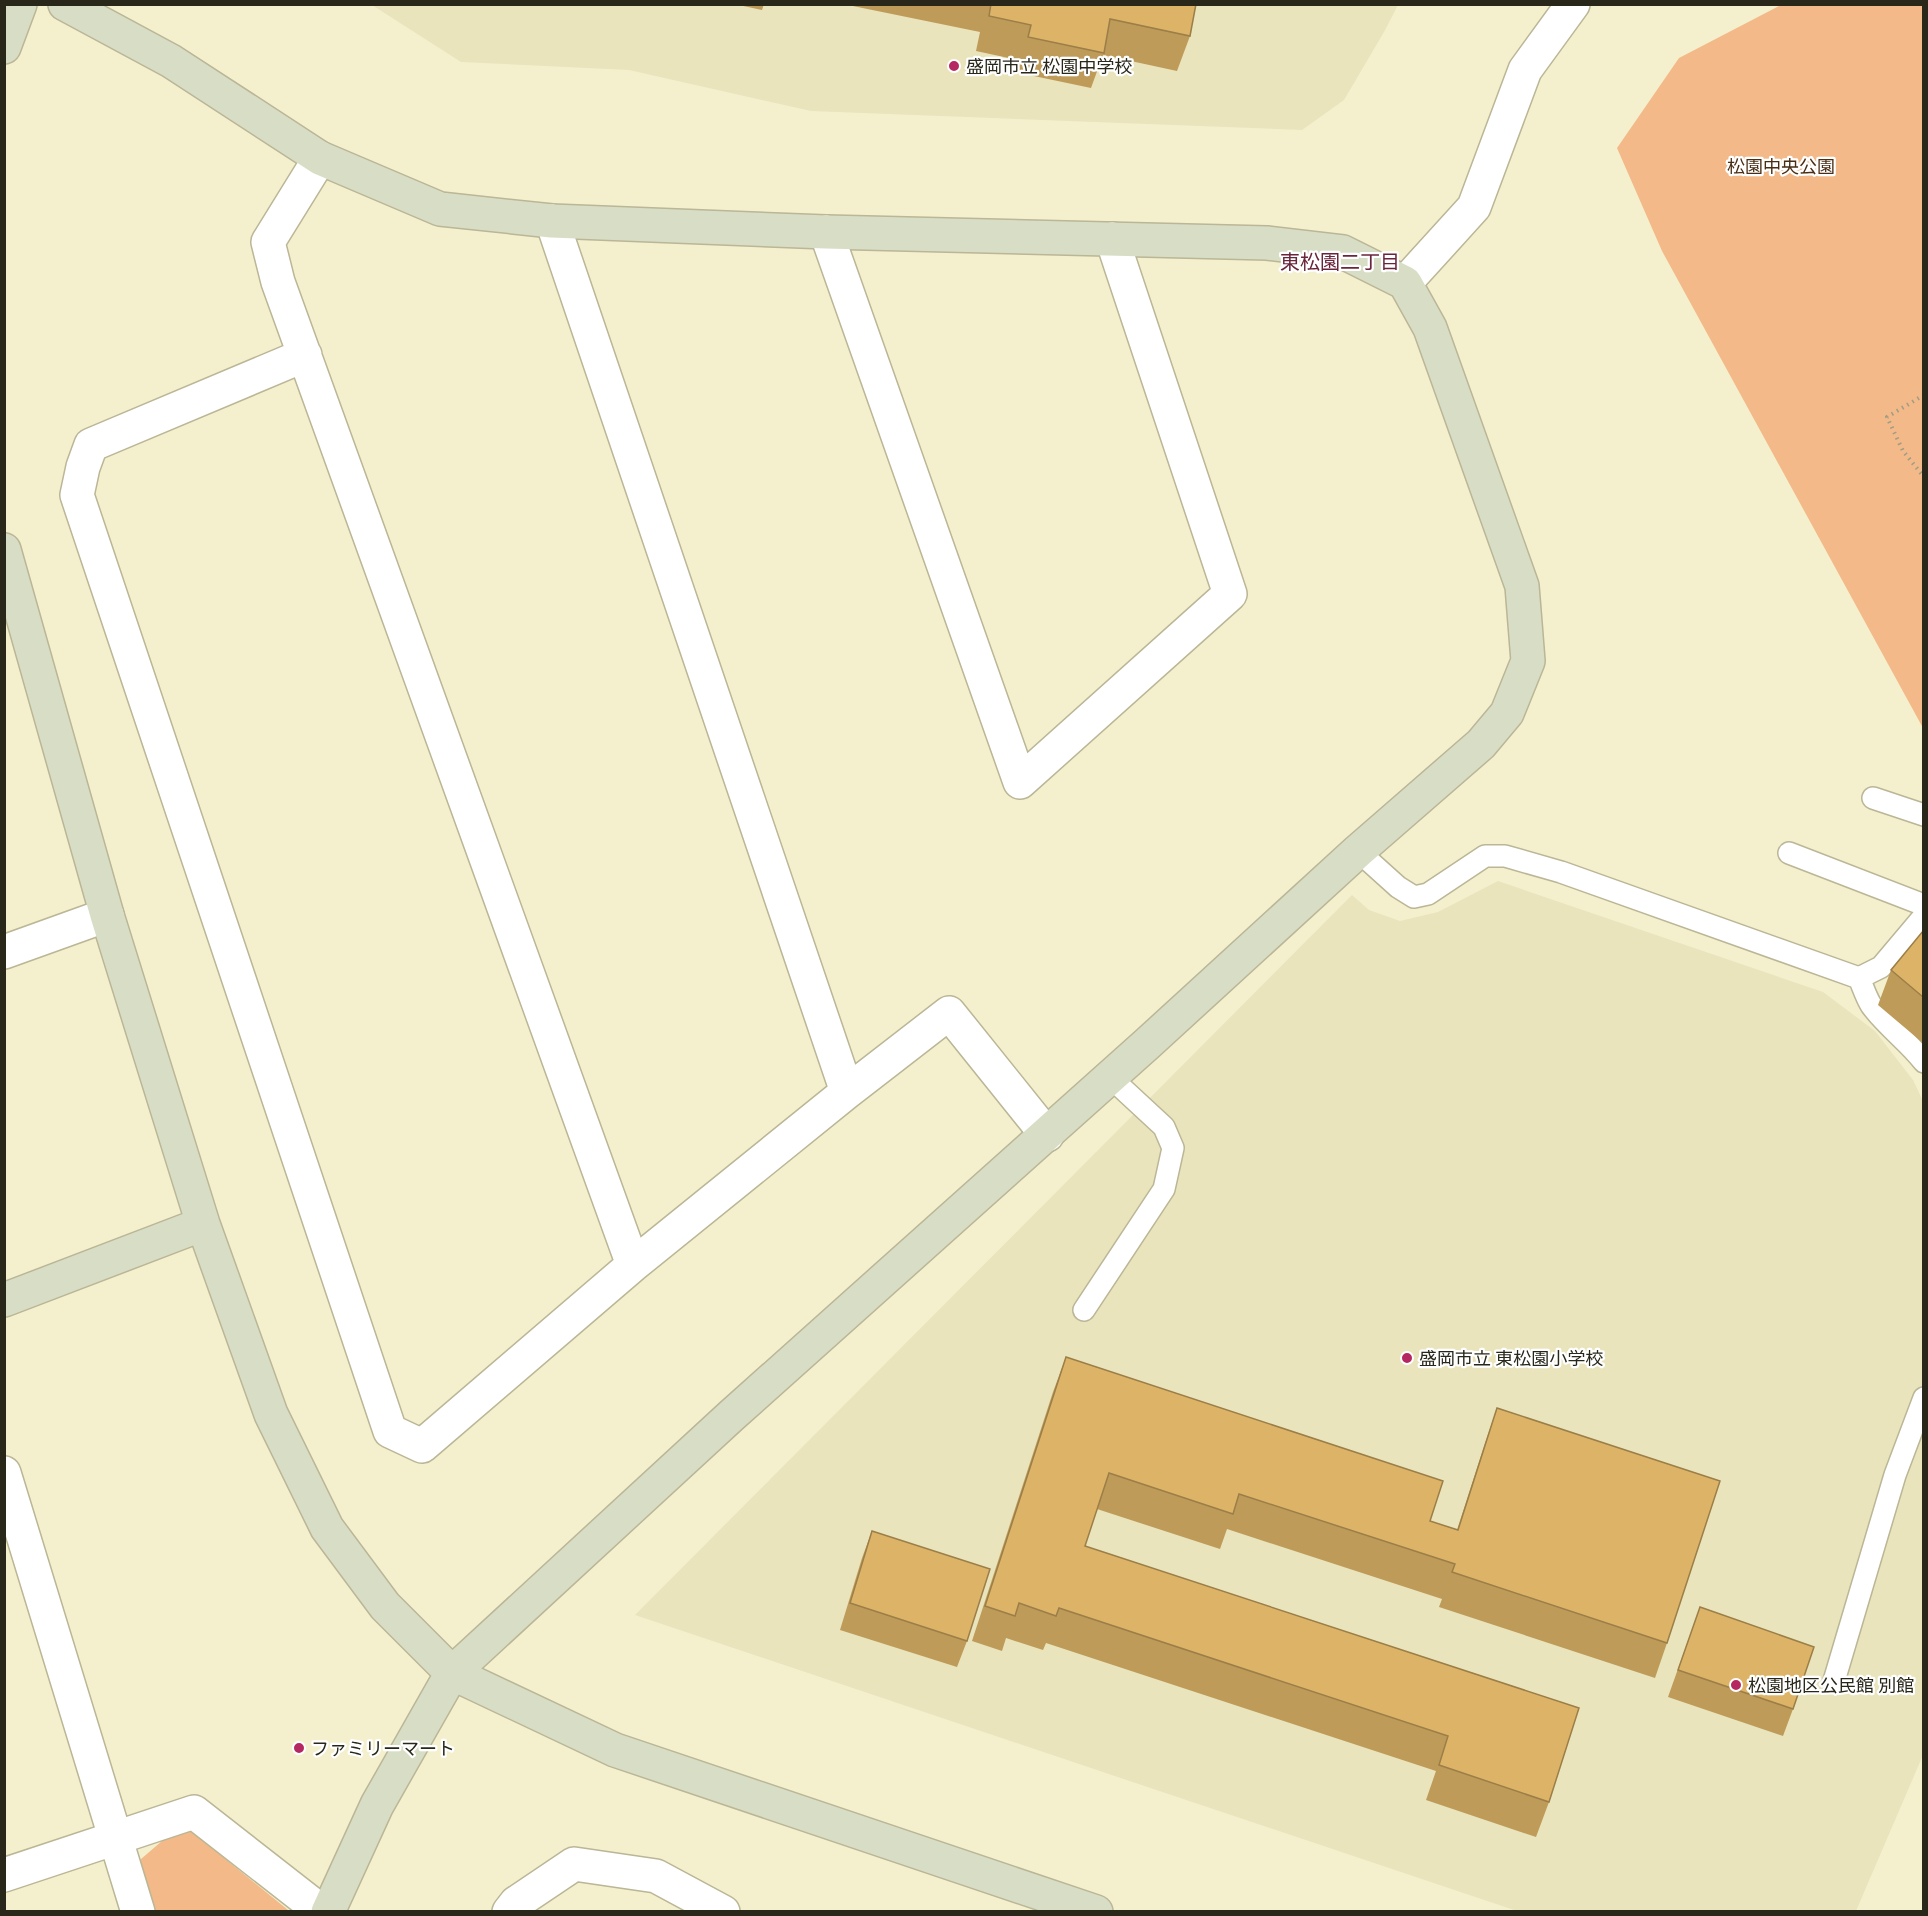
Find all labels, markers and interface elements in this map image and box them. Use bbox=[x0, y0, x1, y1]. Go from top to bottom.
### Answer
place label: 盛岡市立 松園中学校 bbox=[966, 55, 1132, 78]
marker: 盛岡市立 松園中学校 bbox=[947, 59, 961, 73]
park label: 松園中央公園 bbox=[1727, 155, 1835, 178]
district label: 東松園二丁目 bbox=[1280, 248, 1400, 275]
place label: 盛岡市立 東松園小学校 bbox=[1419, 1347, 1603, 1370]
marker: 盛岡市立 東松園小学校 bbox=[1400, 1351, 1414, 1365]
place label: 松園地区公民館 別館 bbox=[1748, 1674, 1914, 1697]
marker: 松園地区公民館 別館 bbox=[1729, 1678, 1743, 1692]
place label: ファミリーマート bbox=[311, 1737, 455, 1760]
marker: ファミリーマート bbox=[292, 1741, 306, 1755]

